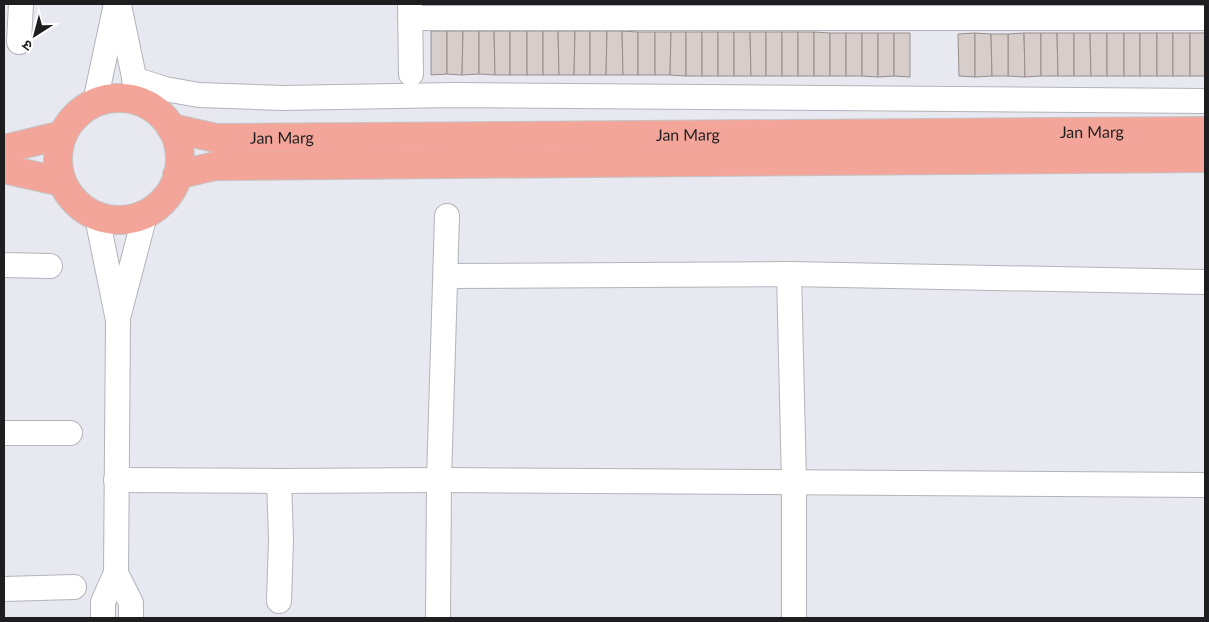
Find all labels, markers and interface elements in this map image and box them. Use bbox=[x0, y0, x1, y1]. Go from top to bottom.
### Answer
north arrow bbox=[10, 10, 60, 60]
text: उ bbox=[18, 36, 35, 55]
street label: Jan Marg bbox=[1060, 122, 1124, 141]
street label: Jan Marg bbox=[656, 124, 720, 144]
street label: Jan Marg bbox=[250, 127, 314, 147]

